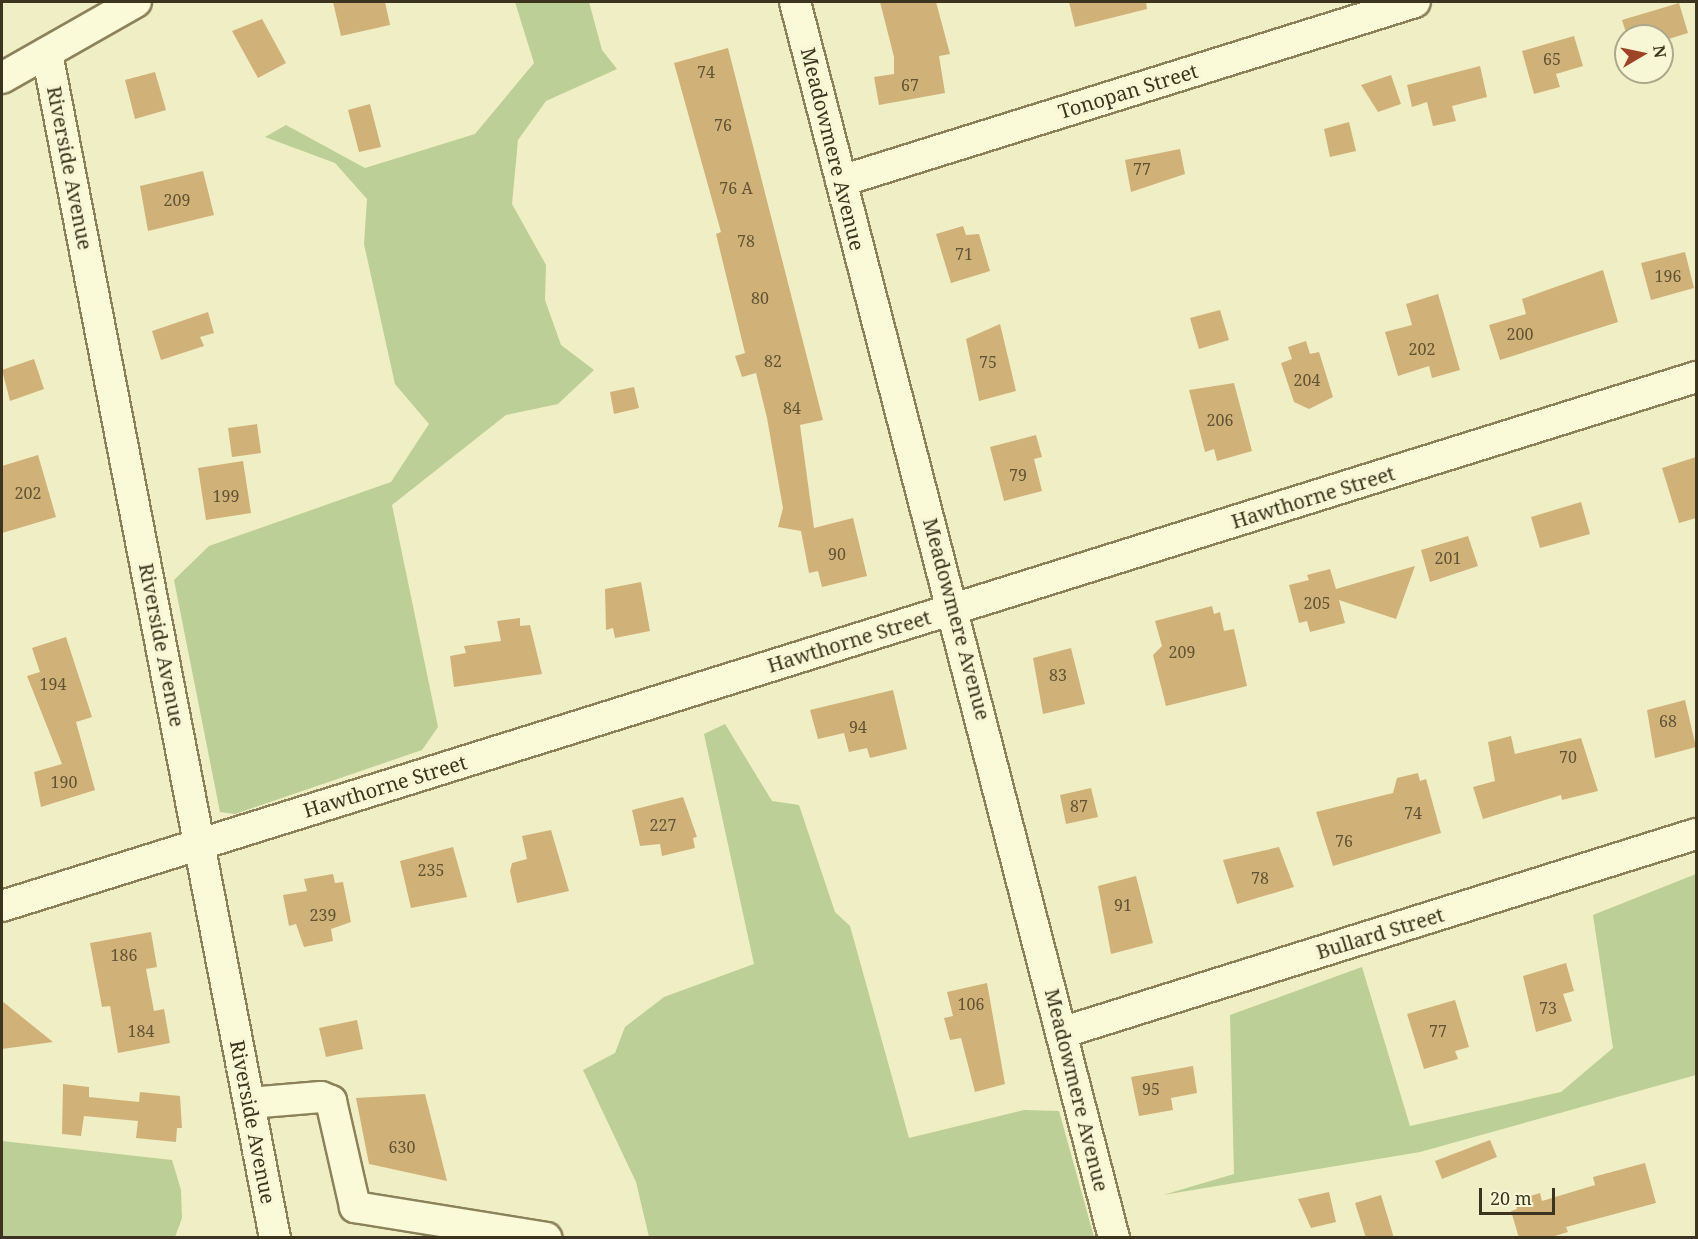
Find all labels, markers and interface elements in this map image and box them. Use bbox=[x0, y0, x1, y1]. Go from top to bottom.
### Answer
north arrow bbox=[1614, 24, 1674, 84]
text: N bbox=[1648, 44, 1672, 59]
street label: Meadowmere Avenue bbox=[796, 45, 870, 253]
house number: 65 bbox=[1543, 49, 1561, 69]
street label: Tonopan Street bbox=[1055, 58, 1201, 124]
house number: 74 bbox=[697, 62, 715, 82]
house number: 67 bbox=[901, 75, 919, 95]
street label: Riverside Avenue bbox=[42, 84, 98, 252]
house number: 76 bbox=[714, 115, 732, 135]
house number: 77 bbox=[1133, 159, 1151, 179]
house number: 76 A bbox=[719, 178, 753, 198]
house number: 209 bbox=[164, 190, 190, 210]
house number: 78 bbox=[737, 231, 755, 251]
house number: 71 bbox=[955, 244, 973, 264]
house number: 196 bbox=[1655, 266, 1681, 286]
house number: 80 bbox=[751, 288, 769, 308]
house number: 200 bbox=[1507, 324, 1533, 344]
house number: 202 bbox=[1409, 339, 1435, 359]
house number: 82 bbox=[764, 351, 782, 371]
house number: 75 bbox=[979, 352, 997, 372]
house number: 204 bbox=[1294, 370, 1320, 390]
house number: 84 bbox=[783, 398, 801, 418]
house number: 206 bbox=[1207, 410, 1233, 430]
street label: Hawthorne Street bbox=[1228, 461, 1398, 533]
house number: 79 bbox=[1009, 465, 1027, 485]
house number: 202 bbox=[15, 483, 41, 503]
house number: 199 bbox=[213, 486, 239, 506]
street label: Meadowmere Avenue bbox=[918, 515, 996, 723]
house number: 90 bbox=[828, 544, 846, 564]
house number: 201 bbox=[1435, 548, 1461, 568]
street label: Riverside Avenue bbox=[134, 561, 190, 729]
house number: 205 bbox=[1304, 593, 1330, 613]
street label: Hawthorne Street bbox=[764, 605, 934, 677]
house number: 209 bbox=[1169, 642, 1195, 662]
house number: 83 bbox=[1049, 665, 1067, 685]
house number: 194 bbox=[40, 674, 66, 694]
house number: 68 bbox=[1659, 711, 1677, 731]
house number: 94 bbox=[849, 717, 867, 737]
house number: 70 bbox=[1559, 747, 1577, 767]
street label: Hawthorne Street bbox=[300, 750, 470, 822]
house number: 190 bbox=[51, 772, 77, 792]
house number: 87 bbox=[1070, 796, 1088, 816]
house number: 74 bbox=[1404, 803, 1422, 823]
house number: 227 bbox=[650, 815, 676, 835]
house number: 76 bbox=[1335, 831, 1353, 851]
house number: 235 bbox=[418, 860, 444, 880]
house number: 78 bbox=[1251, 868, 1269, 888]
house number: 91 bbox=[1114, 895, 1132, 915]
street label: Bullard Street bbox=[1313, 902, 1447, 964]
house number: 239 bbox=[310, 905, 336, 925]
house number: 186 bbox=[111, 945, 137, 965]
street label: Meadowmere Avenue bbox=[1040, 986, 1114, 1194]
house number: 106 bbox=[958, 994, 984, 1014]
house number: 73 bbox=[1539, 998, 1557, 1018]
house number: 184 bbox=[128, 1021, 154, 1041]
house number: 77 bbox=[1429, 1021, 1447, 1041]
street label: Riverside Avenue bbox=[225, 1038, 281, 1206]
house number: 95 bbox=[1142, 1079, 1160, 1099]
house number: 630 bbox=[389, 1137, 415, 1157]
scale bar bbox=[1482, 1176, 1558, 1214]
text: 20 m bbox=[1490, 1186, 1532, 1210]

